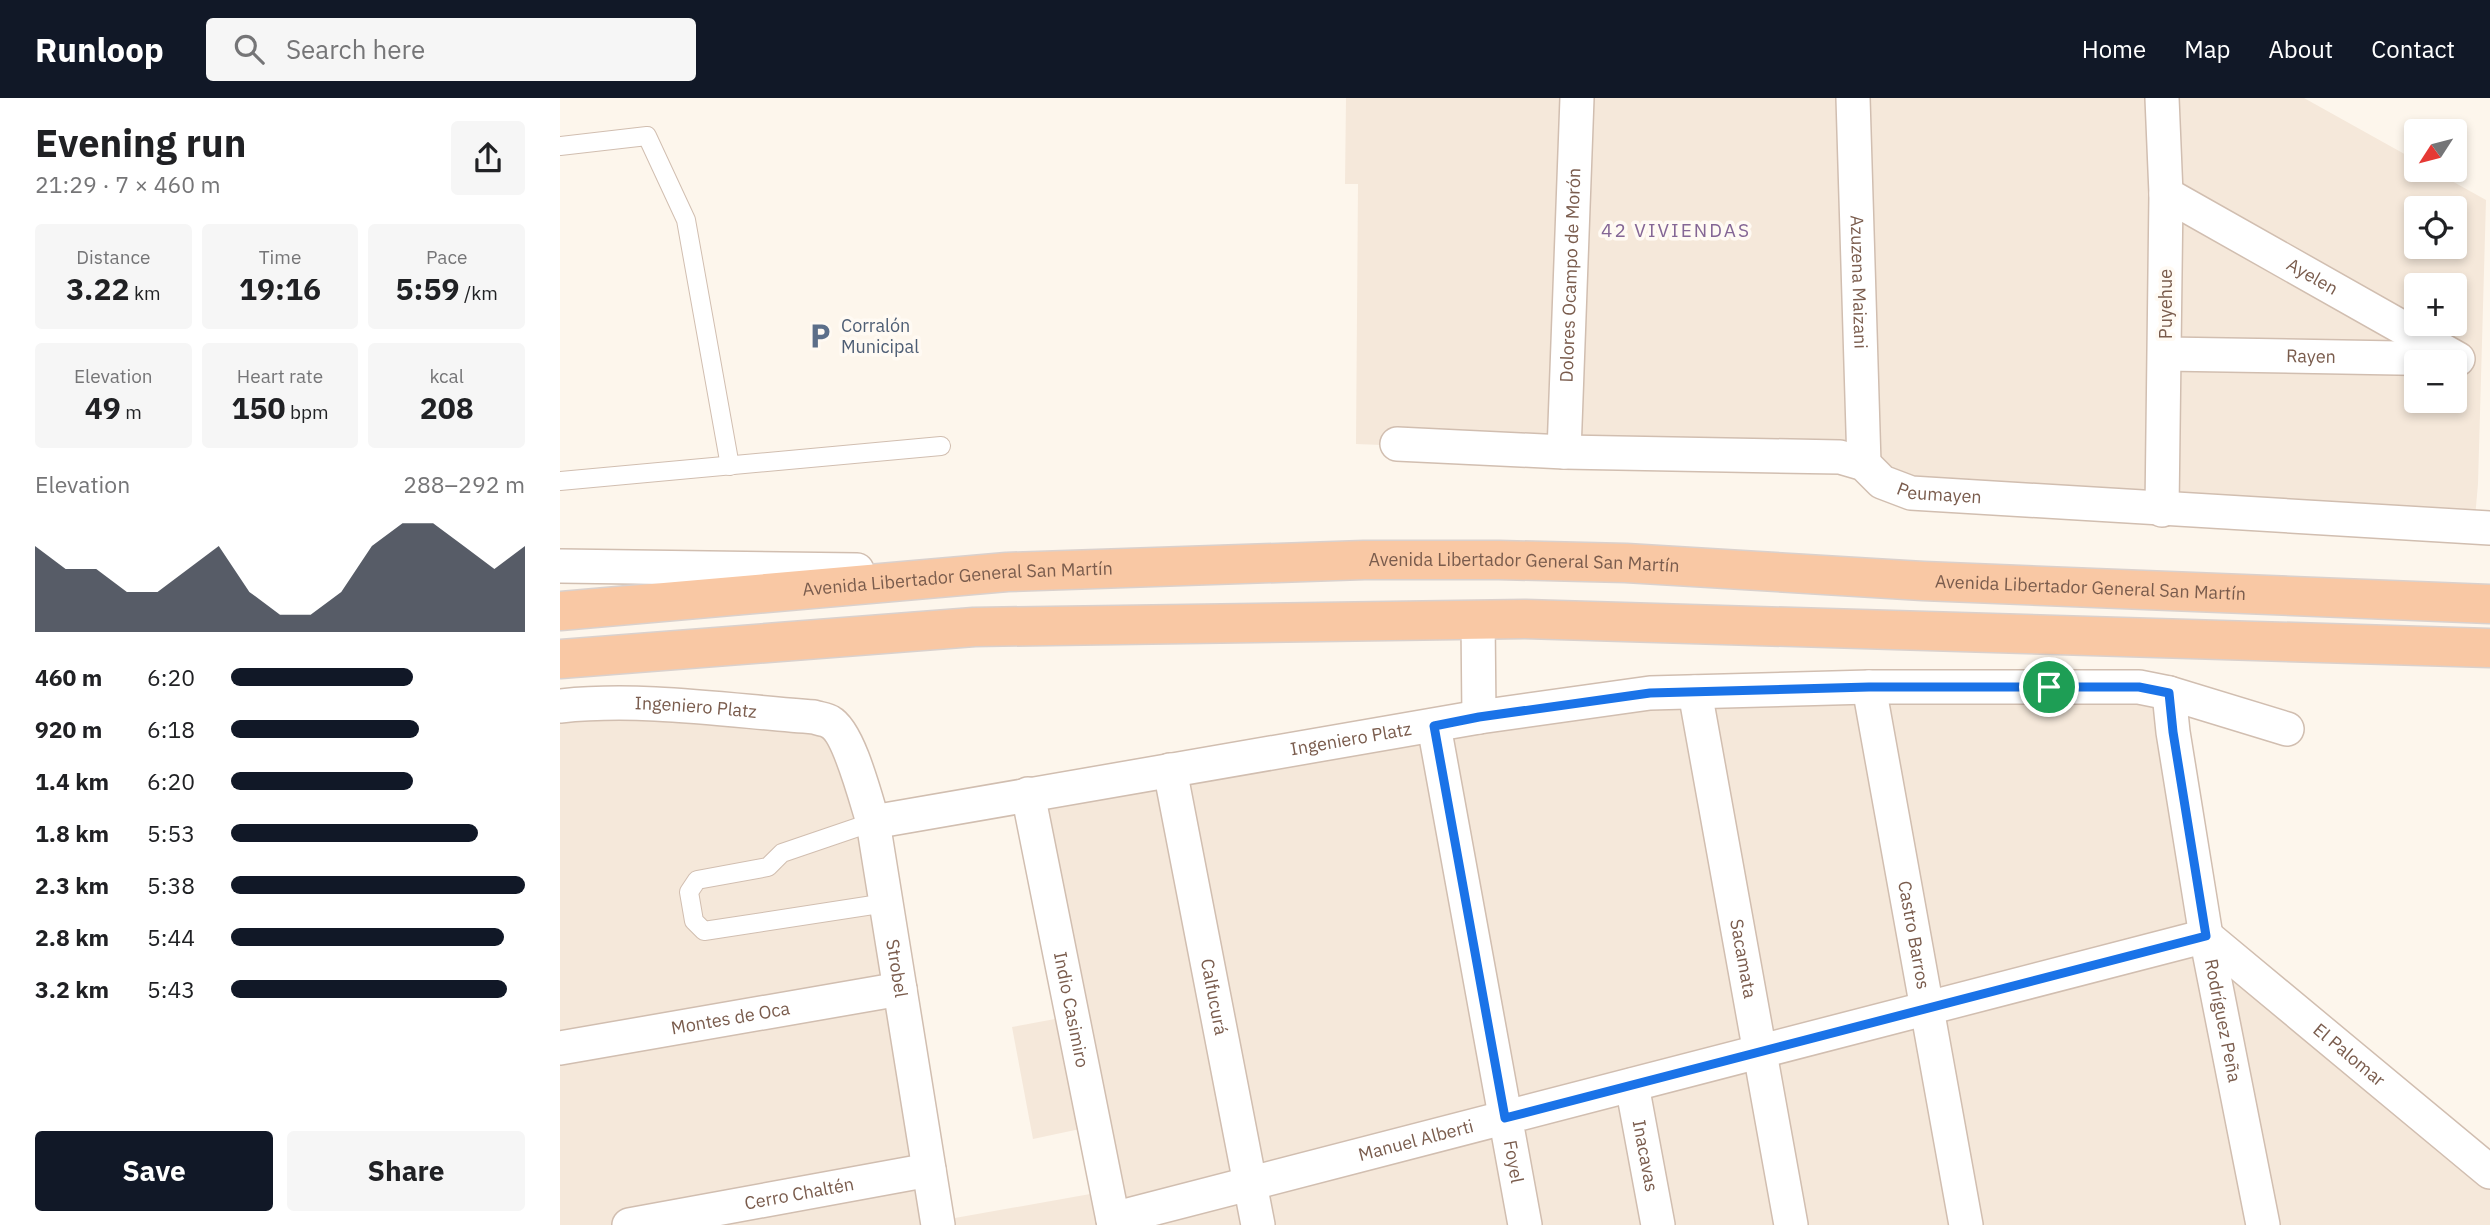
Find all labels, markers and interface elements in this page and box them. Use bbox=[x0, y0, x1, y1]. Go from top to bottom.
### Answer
search box bbox=[206, 18, 696, 81]
text: Runloop bbox=[35, 28, 164, 71]
icon: search bbox=[230, 30, 268, 68]
text: Search here bbox=[286, 32, 425, 66]
text: Home bbox=[2082, 33, 2146, 65]
text: Map bbox=[2184, 33, 2230, 65]
text: About bbox=[2268, 33, 2333, 65]
text: Contact bbox=[2371, 33, 2455, 65]
text: Evening run bbox=[35, 118, 246, 167]
north arrow bbox=[2404, 119, 2468, 182]
map controls bbox=[2404, 119, 2467, 413]
button: share bbox=[451, 121, 525, 195]
street label: Dolores Ocampo de Morón bbox=[1555, 167, 1585, 383]
text: 21:29 · 7 × 460 m bbox=[35, 169, 221, 199]
button: locate bbox=[2404, 196, 2467, 259]
street label: Azuzena Maizani bbox=[1846, 215, 1873, 349]
district label: 42 VIVIENDAS bbox=[1601, 218, 1751, 242]
text: Distance bbox=[76, 245, 150, 269]
text: Time bbox=[259, 245, 301, 269]
text: Pace bbox=[426, 245, 467, 269]
street label: Ayelen bbox=[2283, 253, 2342, 300]
text: 3.22 bbox=[66, 269, 129, 308]
text: 19:16 bbox=[239, 269, 321, 308]
text: 5:59 bbox=[396, 269, 459, 308]
street label: Puyehue bbox=[2154, 269, 2177, 339]
button: + bbox=[2404, 273, 2467, 336]
text: km bbox=[129, 281, 161, 305]
text: /km bbox=[459, 281, 498, 305]
place label: Corralón Municipal bbox=[841, 314, 919, 358]
parking icon: Corralón Municipal bbox=[805, 321, 835, 351]
street label: Rayen bbox=[2286, 344, 2336, 368]
button: − bbox=[2404, 350, 2467, 413]
text: Elevation bbox=[74, 364, 153, 388]
text: Heart rate bbox=[237, 364, 323, 388]
text: kcal bbox=[429, 364, 464, 388]
text: 49 bbox=[85, 388, 121, 427]
text: 150 bbox=[231, 388, 285, 427]
text: 208 bbox=[420, 388, 474, 427]
text: m bbox=[121, 400, 142, 424]
text: bpm bbox=[285, 400, 329, 424]
text: Elevation bbox=[35, 469, 130, 499]
text: 288–292 m bbox=[403, 469, 525, 499]
street label: Peumayen bbox=[1894, 477, 1982, 508]
street label: Avenida Libertador General San Martín bbox=[1368, 548, 1680, 577]
street label: Avenida Libertador General San Martín bbox=[801, 556, 1113, 601]
street label: Avenida Libertador General San Martín bbox=[1934, 569, 2246, 605]
pin bbox=[2019, 657, 2079, 717]
text: 460 m bbox=[35, 662, 102, 692]
text: 6:20 bbox=[147, 662, 195, 692]
icon: arrive bbox=[2030, 668, 2068, 706]
street label: Ingeniero Platz bbox=[634, 691, 758, 723]
text: 920 m bbox=[35, 714, 102, 744]
text: 6:18 bbox=[147, 714, 195, 744]
street label: Ingeniero Platz bbox=[1289, 717, 1413, 760]
text: 1.4 km bbox=[35, 766, 109, 796]
text: 6:20 bbox=[147, 766, 195, 796]
text: 1.8 km bbox=[35, 818, 109, 848]
text: 5:53 bbox=[147, 818, 195, 848]
text: 2.3 km bbox=[35, 870, 109, 900]
text: 5:38 bbox=[147, 870, 195, 900]
street label: Castro Barros bbox=[1893, 879, 1935, 991]
street label: Sacamata bbox=[1725, 917, 1762, 1000]
text: 2.8 km bbox=[35, 922, 109, 952]
text: 5:44 bbox=[147, 922, 195, 952]
street label: Strobel bbox=[881, 937, 913, 999]
street label: Indio Casimiro bbox=[1049, 950, 1094, 1070]
street label: Calfucurá bbox=[1196, 957, 1233, 1037]
street label: Rodríguez Peña bbox=[2200, 957, 2247, 1084]
text: 3.2 km bbox=[35, 974, 109, 1004]
text: 5:43 bbox=[147, 974, 195, 1004]
street label: Montes de Oca bbox=[669, 996, 792, 1040]
street label: El Palomar bbox=[2309, 1018, 2390, 1091]
street label: Manuel Alberti bbox=[1356, 1114, 1476, 1166]
street label: Inacavas bbox=[1628, 1118, 1664, 1194]
button: Save bbox=[35, 1131, 273, 1211]
button: Share bbox=[287, 1131, 525, 1211]
street label: Foyel bbox=[1499, 1138, 1529, 1185]
street label: Cerro Chaltén bbox=[743, 1172, 856, 1215]

